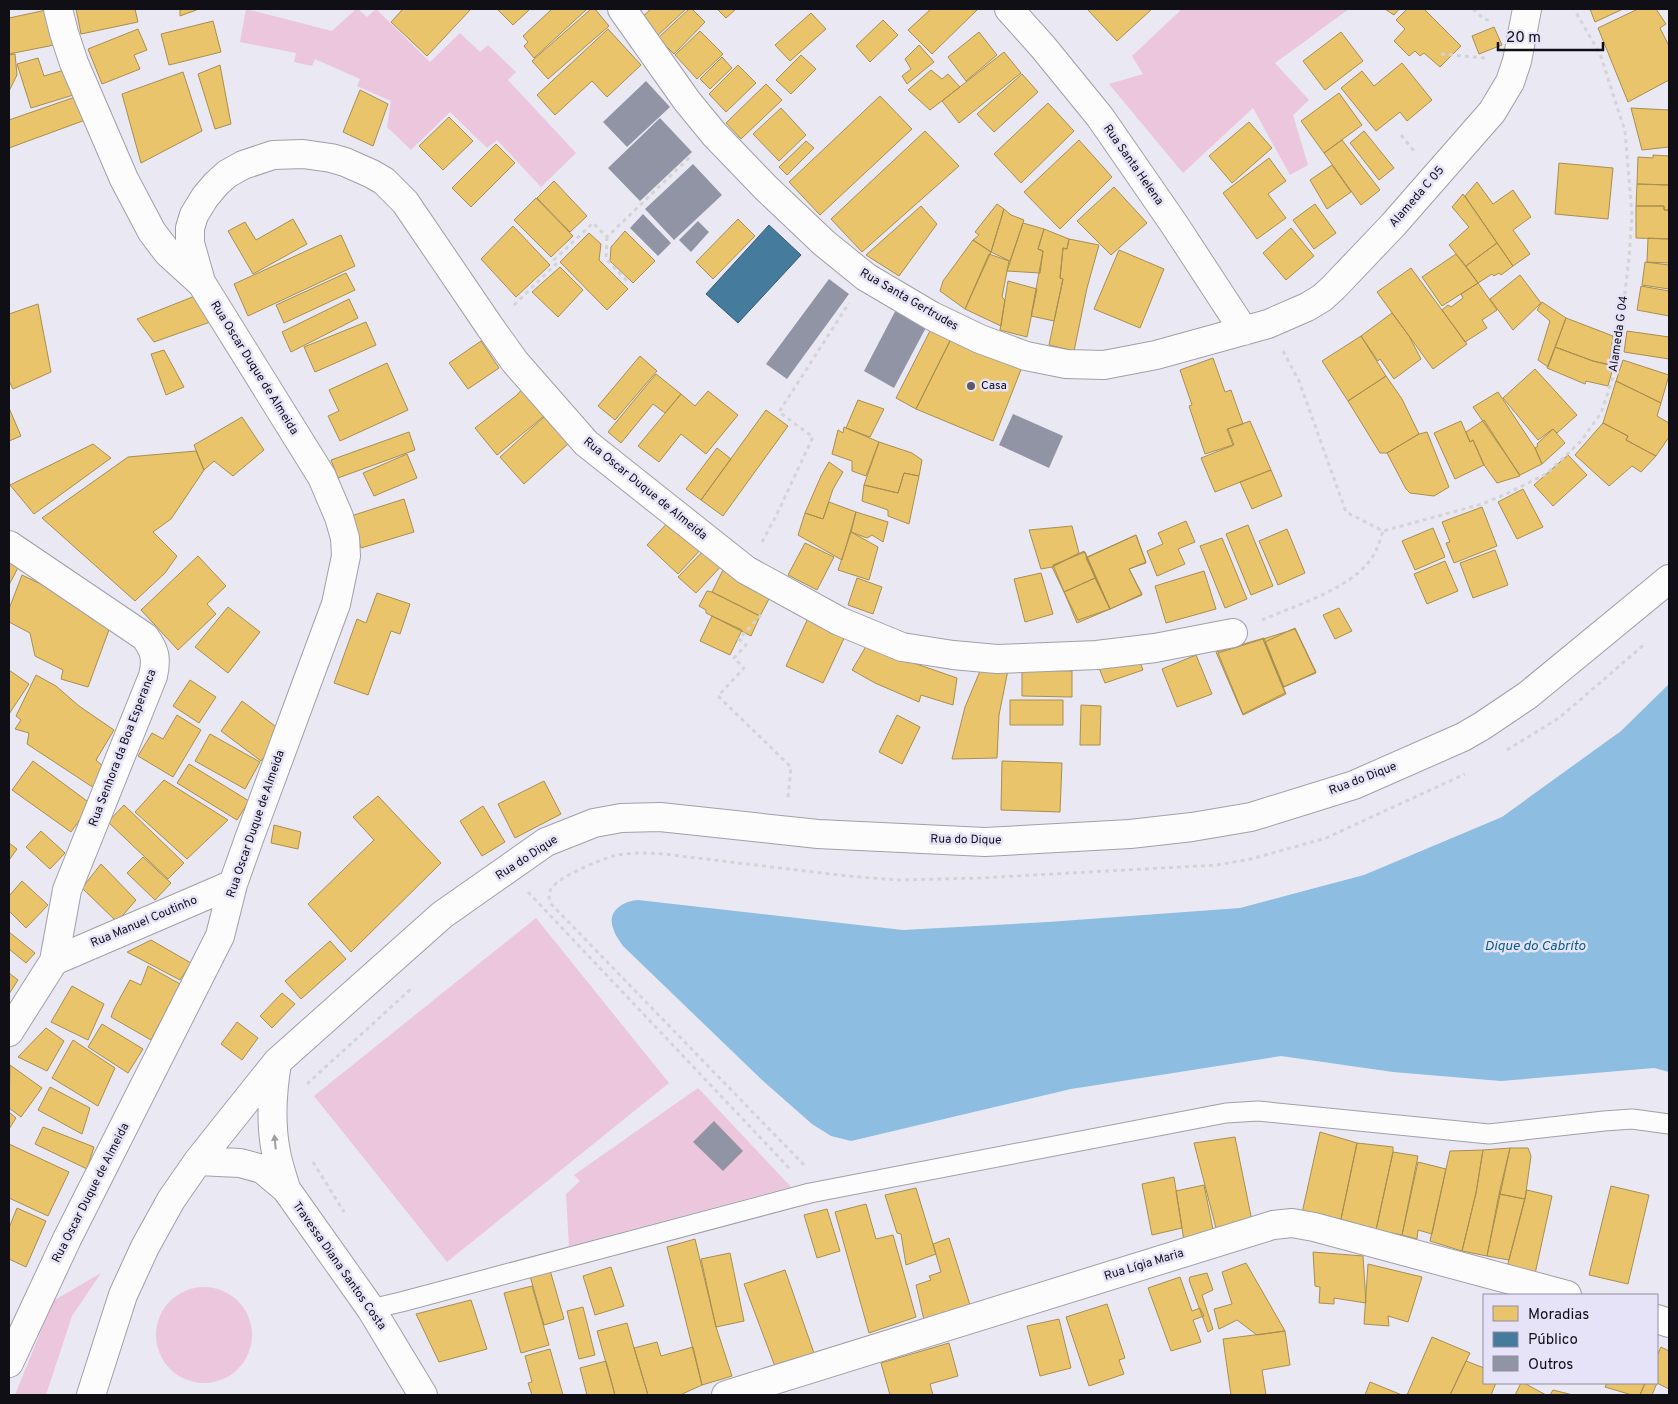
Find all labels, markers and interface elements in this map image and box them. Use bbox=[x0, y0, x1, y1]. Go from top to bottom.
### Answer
scale bar bbox=[1498, 20, 1603, 52]
text: 20 m bbox=[1506, 29, 1541, 48]
street label: Rua Santa Helena bbox=[1099, 121, 1167, 209]
street label: Alameda C 05 bbox=[1386, 163, 1448, 231]
street label: Rua Santa Gertrudes bbox=[857, 265, 961, 335]
street label: Alameda G 04 bbox=[1606, 295, 1632, 373]
street label: Rua Oscar Duque de Almeida bbox=[206, 298, 302, 438]
place label: Casa bbox=[981, 378, 1007, 394]
marker: Casa bbox=[965, 380, 977, 392]
street label: Rua Oscar Duque de Almeida bbox=[580, 434, 710, 544]
street label: Rua Senhora da Boa Esperanca bbox=[86, 667, 160, 829]
street label: Rua Oscar Duque de Almeida bbox=[223, 748, 289, 900]
street label: Rua do Dique bbox=[1327, 759, 1399, 799]
street label: Rua do Dique bbox=[930, 831, 1002, 849]
street label: Rua do Dique bbox=[493, 832, 561, 884]
street label: Rua Manuel Coutinho bbox=[88, 892, 200, 952]
water label: Dique do Cabrito bbox=[1485, 938, 1586, 955]
street label: Rua Oscar Duque de Almeida bbox=[49, 1120, 133, 1266]
one-way arrow bbox=[270, 1134, 278, 1150]
street label: Travessa Diana Santos Costa bbox=[288, 1199, 390, 1333]
street label: Rua Lígia Maria bbox=[1102, 1245, 1186, 1285]
legend bbox=[1483, 1294, 1658, 1384]
text: Moradias bbox=[1528, 1306, 1589, 1325]
text: Público bbox=[1528, 1331, 1578, 1350]
text: Outros bbox=[1528, 1356, 1573, 1375]

